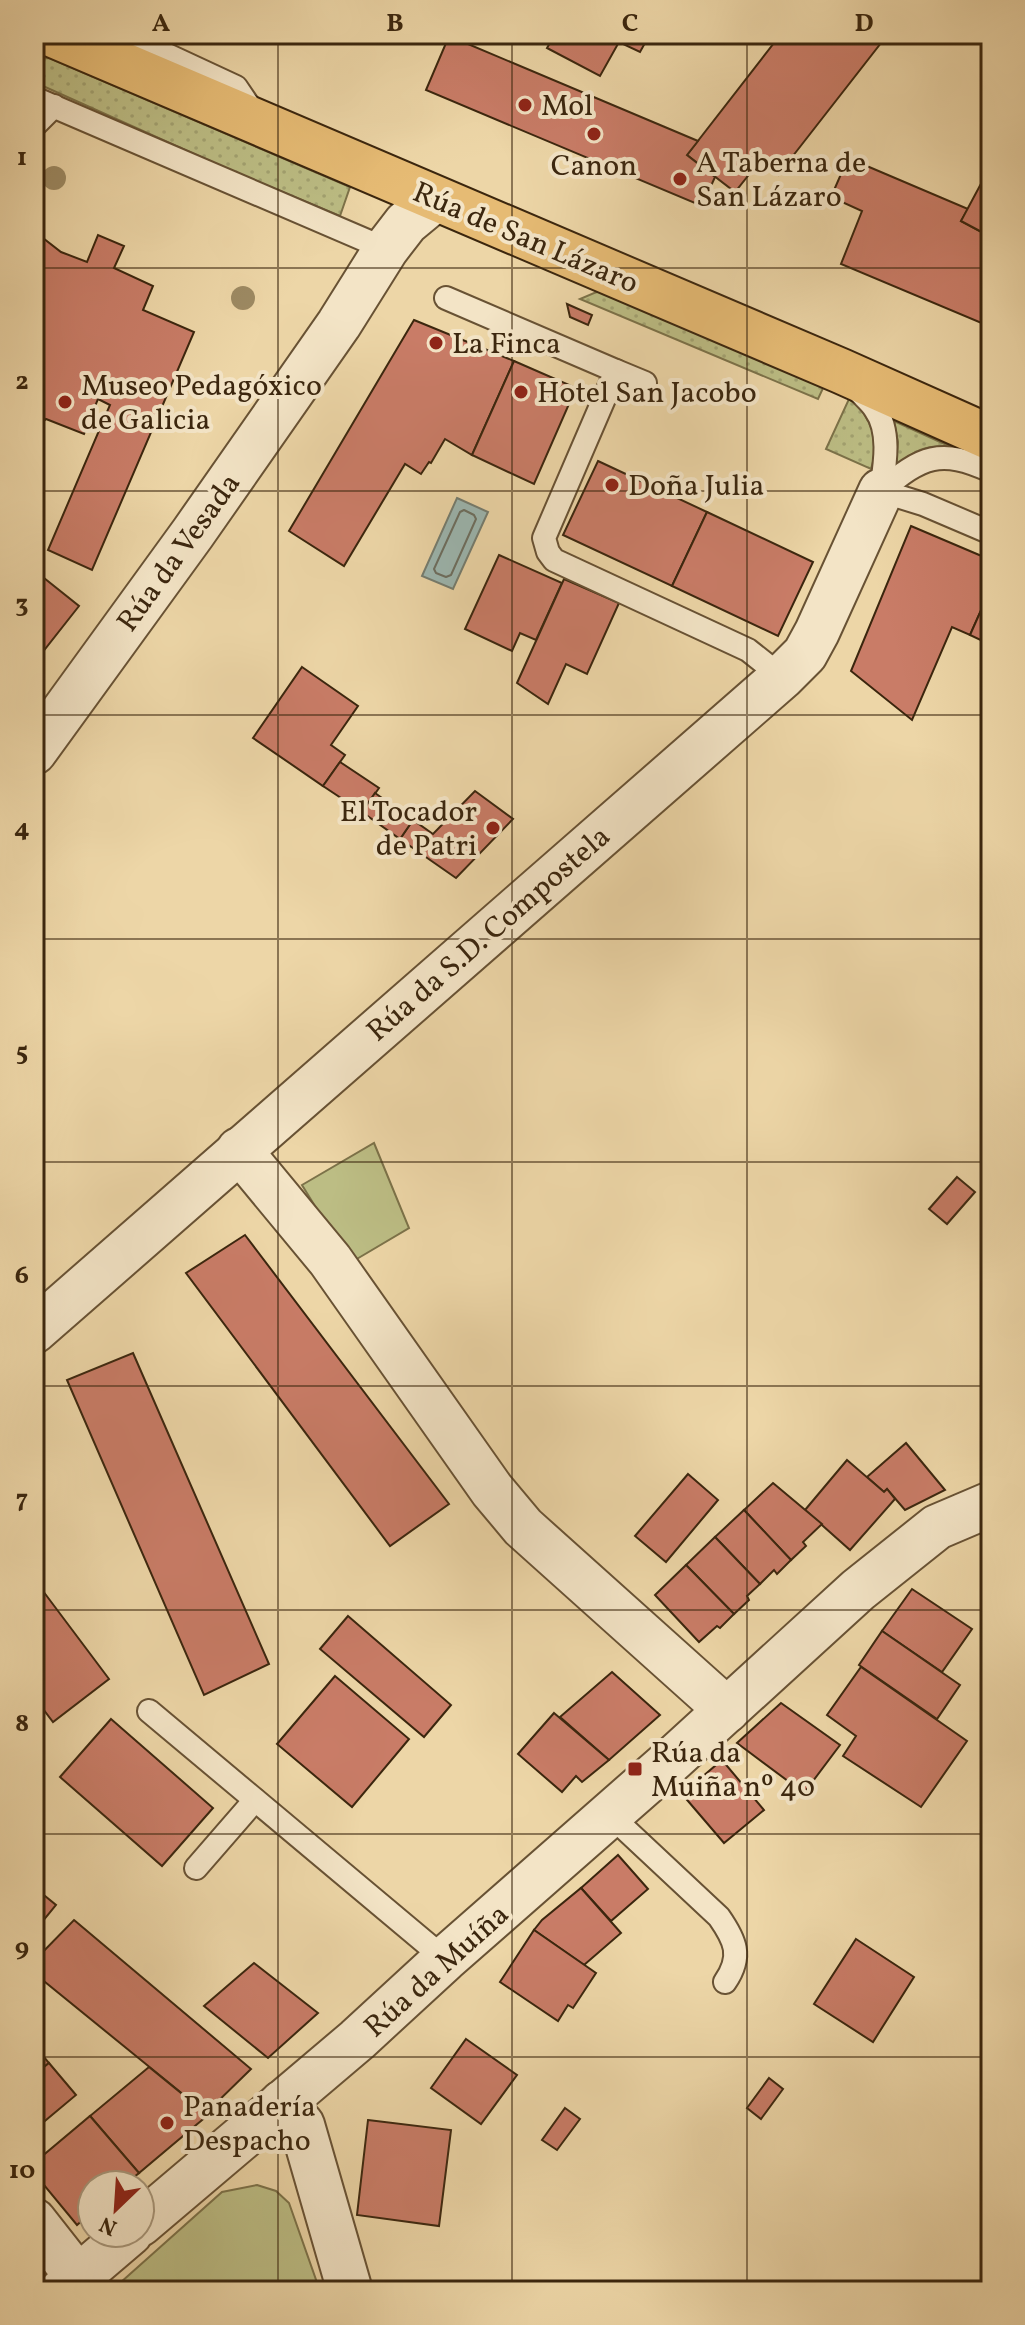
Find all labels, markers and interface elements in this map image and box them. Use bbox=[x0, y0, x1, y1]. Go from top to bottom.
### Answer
text: A bbox=[152, 6, 171, 42]
text: B bbox=[386, 6, 404, 42]
text: C bbox=[622, 6, 638, 42]
text: D bbox=[854, 6, 874, 42]
place label: Mol bbox=[541, 86, 593, 128]
marker: Mol bbox=[516, 96, 534, 114]
marker: Canon bbox=[585, 125, 603, 143]
text: 1 bbox=[17, 140, 27, 176]
place label: A Taberna de San Lázaro bbox=[696, 143, 866, 219]
place label: Canon bbox=[551, 146, 637, 188]
marker: A Taberna de San Lázaro bbox=[671, 170, 689, 188]
street label: Rúa de San Lázaro bbox=[406, 172, 644, 305]
place label: La Finca bbox=[452, 324, 561, 366]
marker: La Finca bbox=[427, 334, 445, 352]
text: 2 bbox=[15, 364, 29, 400]
place label: Museo Pedagóxico de Galicia bbox=[81, 366, 322, 442]
place label: Hotel San Jacobo bbox=[537, 373, 757, 415]
marker: Hotel San Jacobo bbox=[512, 383, 530, 401]
marker: Museo Pedagóxico de Galicia bbox=[56, 393, 74, 411]
street label: Rúa da Vesada bbox=[108, 465, 252, 641]
place label: Doña Julia bbox=[628, 466, 764, 508]
marker: Doña Julia bbox=[603, 476, 621, 494]
text: 3 bbox=[15, 587, 29, 623]
place label: El Tocador de Patri bbox=[340, 792, 477, 868]
text: 4 bbox=[14, 811, 30, 847]
street label: Rúa da S.D. Compostela bbox=[358, 817, 620, 1052]
marker: El Tocador de Patri bbox=[484, 819, 502, 837]
text: 5 bbox=[16, 1035, 28, 1071]
text: 6 bbox=[15, 1258, 29, 1294]
text: 7 bbox=[16, 1482, 28, 1518]
text: 8 bbox=[15, 1706, 29, 1742]
place label: Rúa da Muiña nº 40 bbox=[651, 1733, 815, 1809]
marker: Rúa da Muiña nº 40 bbox=[626, 1760, 644, 1778]
street label: Rúa da Muíña bbox=[356, 1895, 519, 2048]
text: 9 bbox=[15, 1930, 29, 1966]
place label: Panadería Despacho bbox=[183, 2087, 316, 2163]
marker: Panadería Despacho bbox=[158, 2114, 176, 2132]
text: 10 bbox=[9, 2153, 35, 2189]
north arrow bbox=[76, 2169, 156, 2249]
text: N bbox=[95, 2207, 122, 2242]

